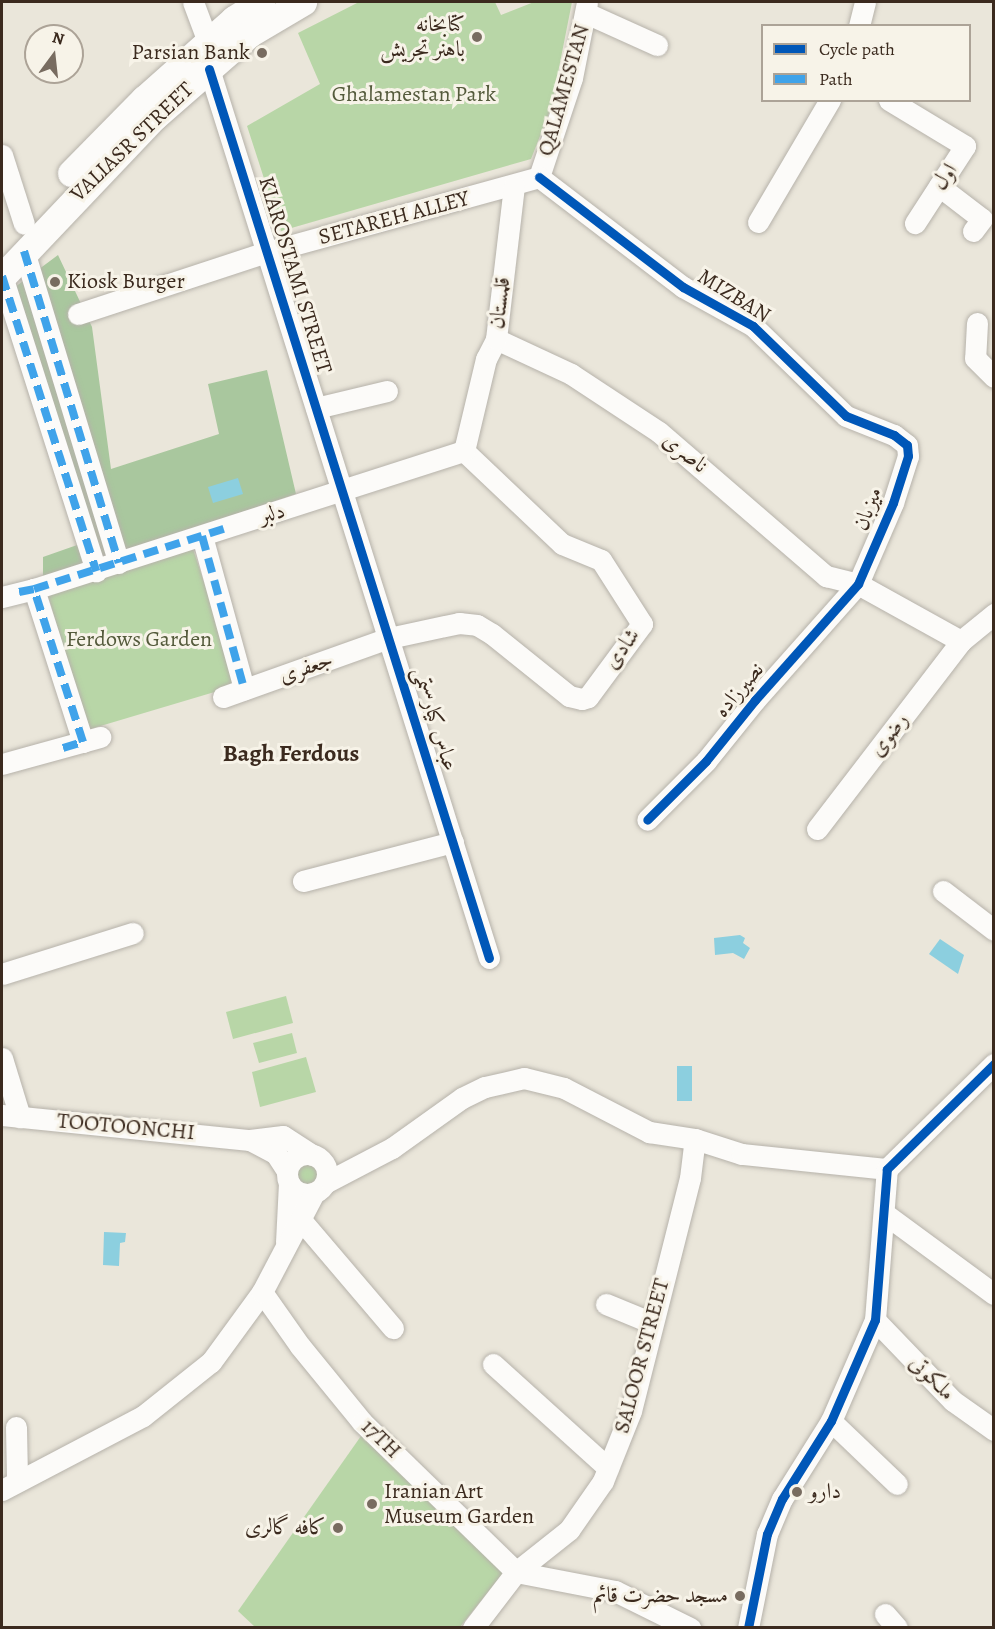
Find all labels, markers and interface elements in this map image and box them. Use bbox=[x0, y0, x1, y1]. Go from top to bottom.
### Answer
place label: کتابخانه باهنر تجریش bbox=[380, 11, 465, 62]
street label: QALAMESTAN bbox=[533, 21, 595, 159]
north arrow bbox=[24, 24, 84, 84]
legend bbox=[761, 24, 971, 102]
text: N bbox=[50, 26, 67, 51]
marker: کتابخانه باهنر تجریش bbox=[470, 30, 484, 44]
text: Cycle path bbox=[819, 37, 895, 61]
place label: Parsian Bank bbox=[132, 40, 250, 66]
marker: Parsian Bank bbox=[255, 46, 269, 60]
text: Path bbox=[819, 67, 853, 91]
street label: VALIASR STREET bbox=[65, 77, 199, 207]
park label: Ghalamestan Park bbox=[332, 82, 496, 108]
street label: اول bbox=[927, 159, 963, 195]
street label: KIAROSTAMI STREET bbox=[252, 173, 338, 377]
street label: SETAREH ALLEY bbox=[316, 185, 472, 251]
street label: MIZBAN bbox=[693, 263, 775, 329]
place label: Kiosk Burger bbox=[67, 269, 185, 295]
marker: Kiosk Burger bbox=[48, 275, 62, 289]
street label: قلمستان bbox=[484, 275, 516, 331]
street label: ناصری bbox=[657, 427, 713, 479]
street label: میزبان bbox=[848, 484, 888, 534]
street label: دلبر bbox=[256, 498, 288, 530]
street label: شادی bbox=[598, 623, 646, 675]
park label: Ferdows Garden bbox=[66, 627, 212, 653]
street label: جعفری bbox=[276, 647, 336, 689]
street label: نصیرزاده bbox=[708, 657, 770, 723]
street label: عباس کیارستمی bbox=[407, 664, 463, 774]
street label: رضوى bbox=[864, 708, 914, 762]
district label: Bagh Ferdous bbox=[223, 740, 359, 768]
street label: TOOTOONCHI bbox=[56, 1108, 196, 1146]
street label: SALOOR STREET bbox=[609, 1276, 675, 1436]
street label: ملکوتی bbox=[904, 1350, 960, 1406]
street label: 17TH bbox=[356, 1414, 406, 1464]
place label: Iranian Art Museum Garden bbox=[384, 1478, 534, 1530]
place label: دارو bbox=[809, 1479, 841, 1505]
marker: دارو bbox=[790, 1485, 804, 1499]
marker: Iranian Art Museum Garden bbox=[365, 1497, 379, 1511]
place label: کافه گالری bbox=[245, 1515, 326, 1541]
marker: کافه گالری bbox=[331, 1521, 345, 1535]
place label: مسجد حضرت قائم bbox=[593, 1583, 728, 1609]
marker: مسجد حضرت قائم bbox=[733, 1589, 747, 1603]

